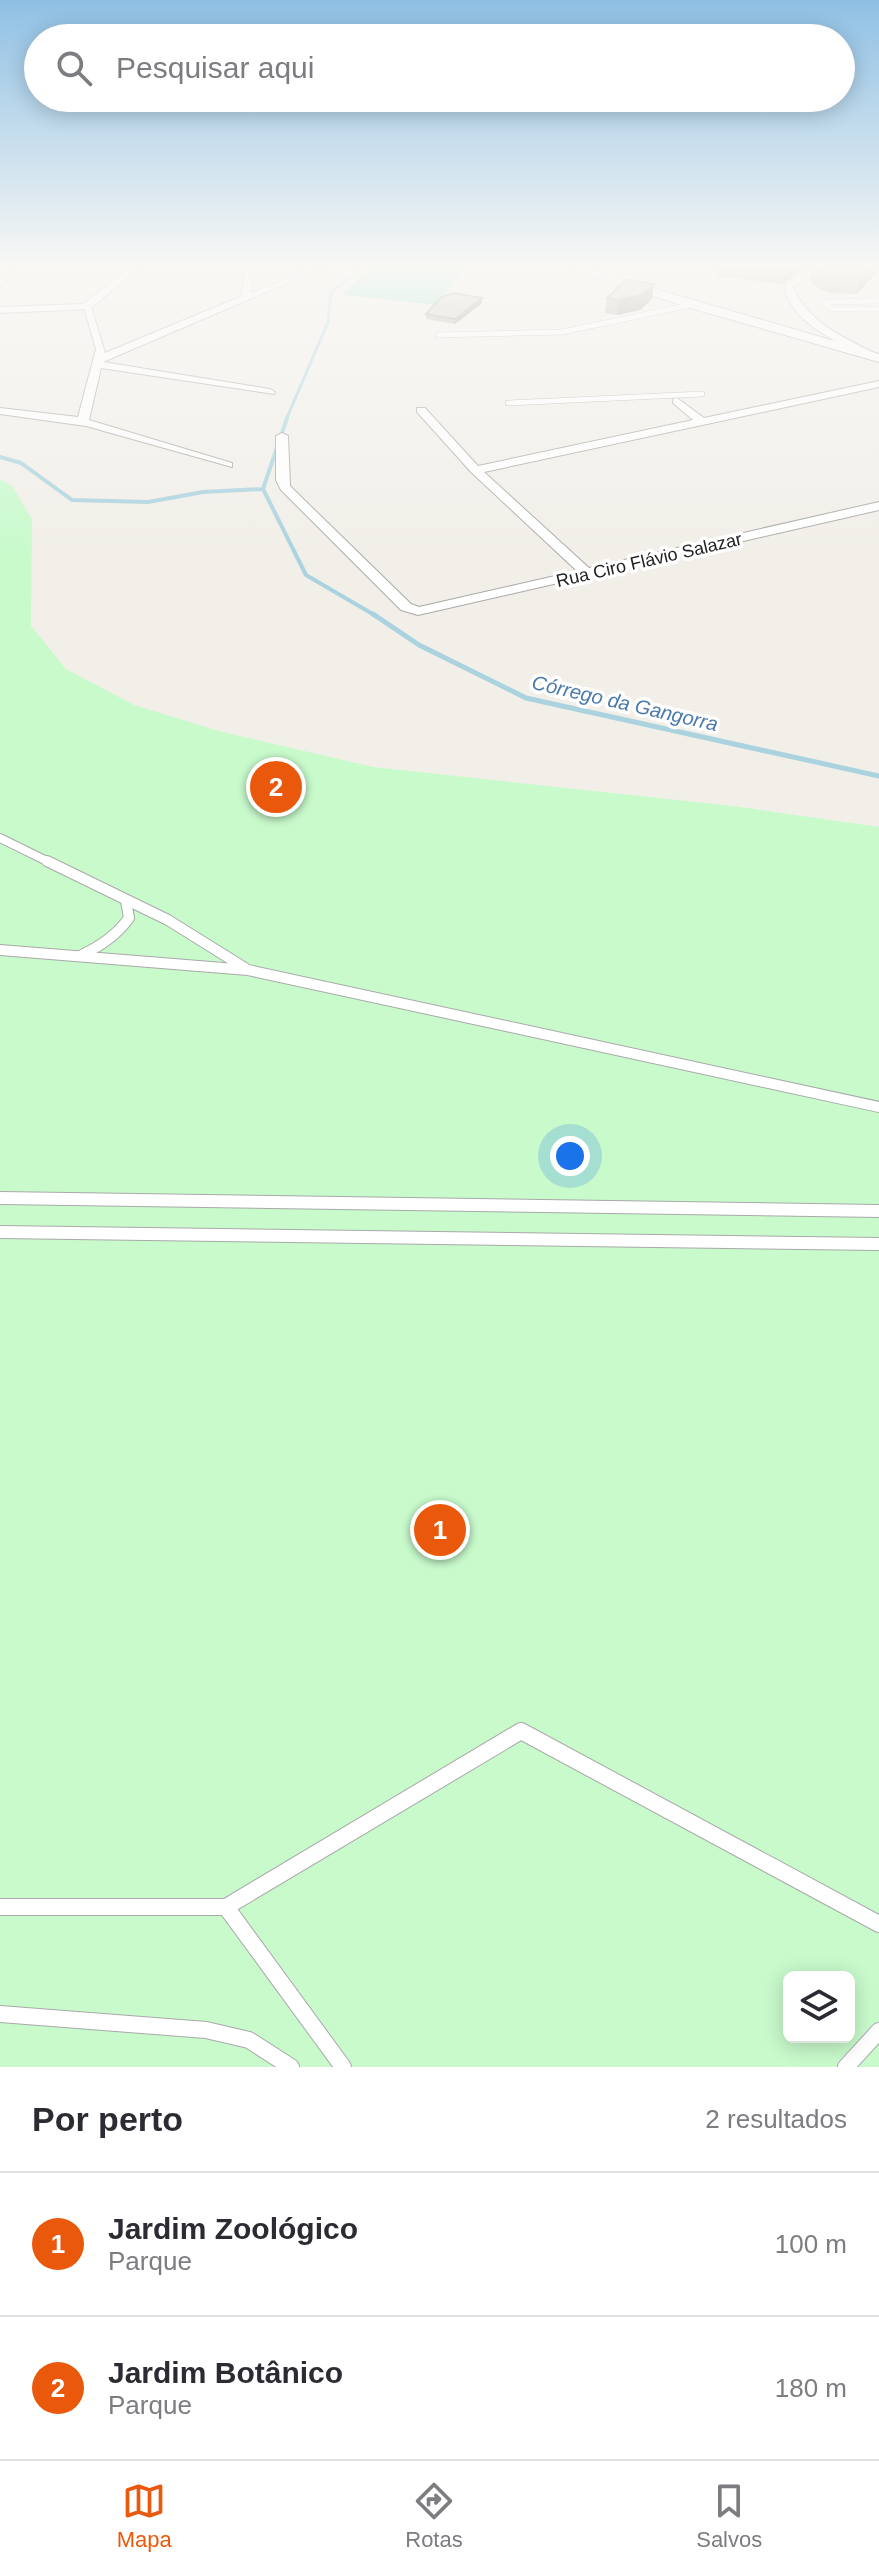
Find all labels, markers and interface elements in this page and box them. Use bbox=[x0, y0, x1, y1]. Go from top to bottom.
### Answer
search box bbox=[24, 24, 855, 112]
icon: search bbox=[52, 46, 96, 90]
text: Pesquisar aqui bbox=[116, 51, 314, 84]
street label: Rua Ciro Flávio Salazar bbox=[554, 529, 744, 591]
water label: Córrego da Gangorra bbox=[530, 671, 720, 735]
pin: 2 bbox=[250, 757, 302, 817]
your location bbox=[550, 1136, 590, 1176]
pin: 1 bbox=[414, 1500, 466, 1560]
map controls bbox=[783, 1971, 855, 2043]
button: layers bbox=[783, 1971, 855, 2043]
text: Por perto bbox=[32, 2100, 183, 2138]
text: 2 resultados bbox=[705, 2104, 847, 2134]
text: Jardim Zoológico bbox=[108, 2212, 358, 2245]
text: 1 bbox=[51, 2229, 65, 2259]
text: 100 m bbox=[775, 2229, 847, 2259]
text: Parque bbox=[108, 2246, 192, 2276]
text: Jardim Botânico bbox=[108, 2356, 343, 2389]
text: 2 bbox=[51, 2373, 65, 2403]
text: 180 m bbox=[775, 2373, 847, 2403]
text: Parque bbox=[108, 2390, 192, 2420]
tab: Mapa bbox=[117, 2479, 172, 2553]
tab: Rotas bbox=[405, 2479, 463, 2553]
tab: Salvos bbox=[696, 2479, 762, 2553]

